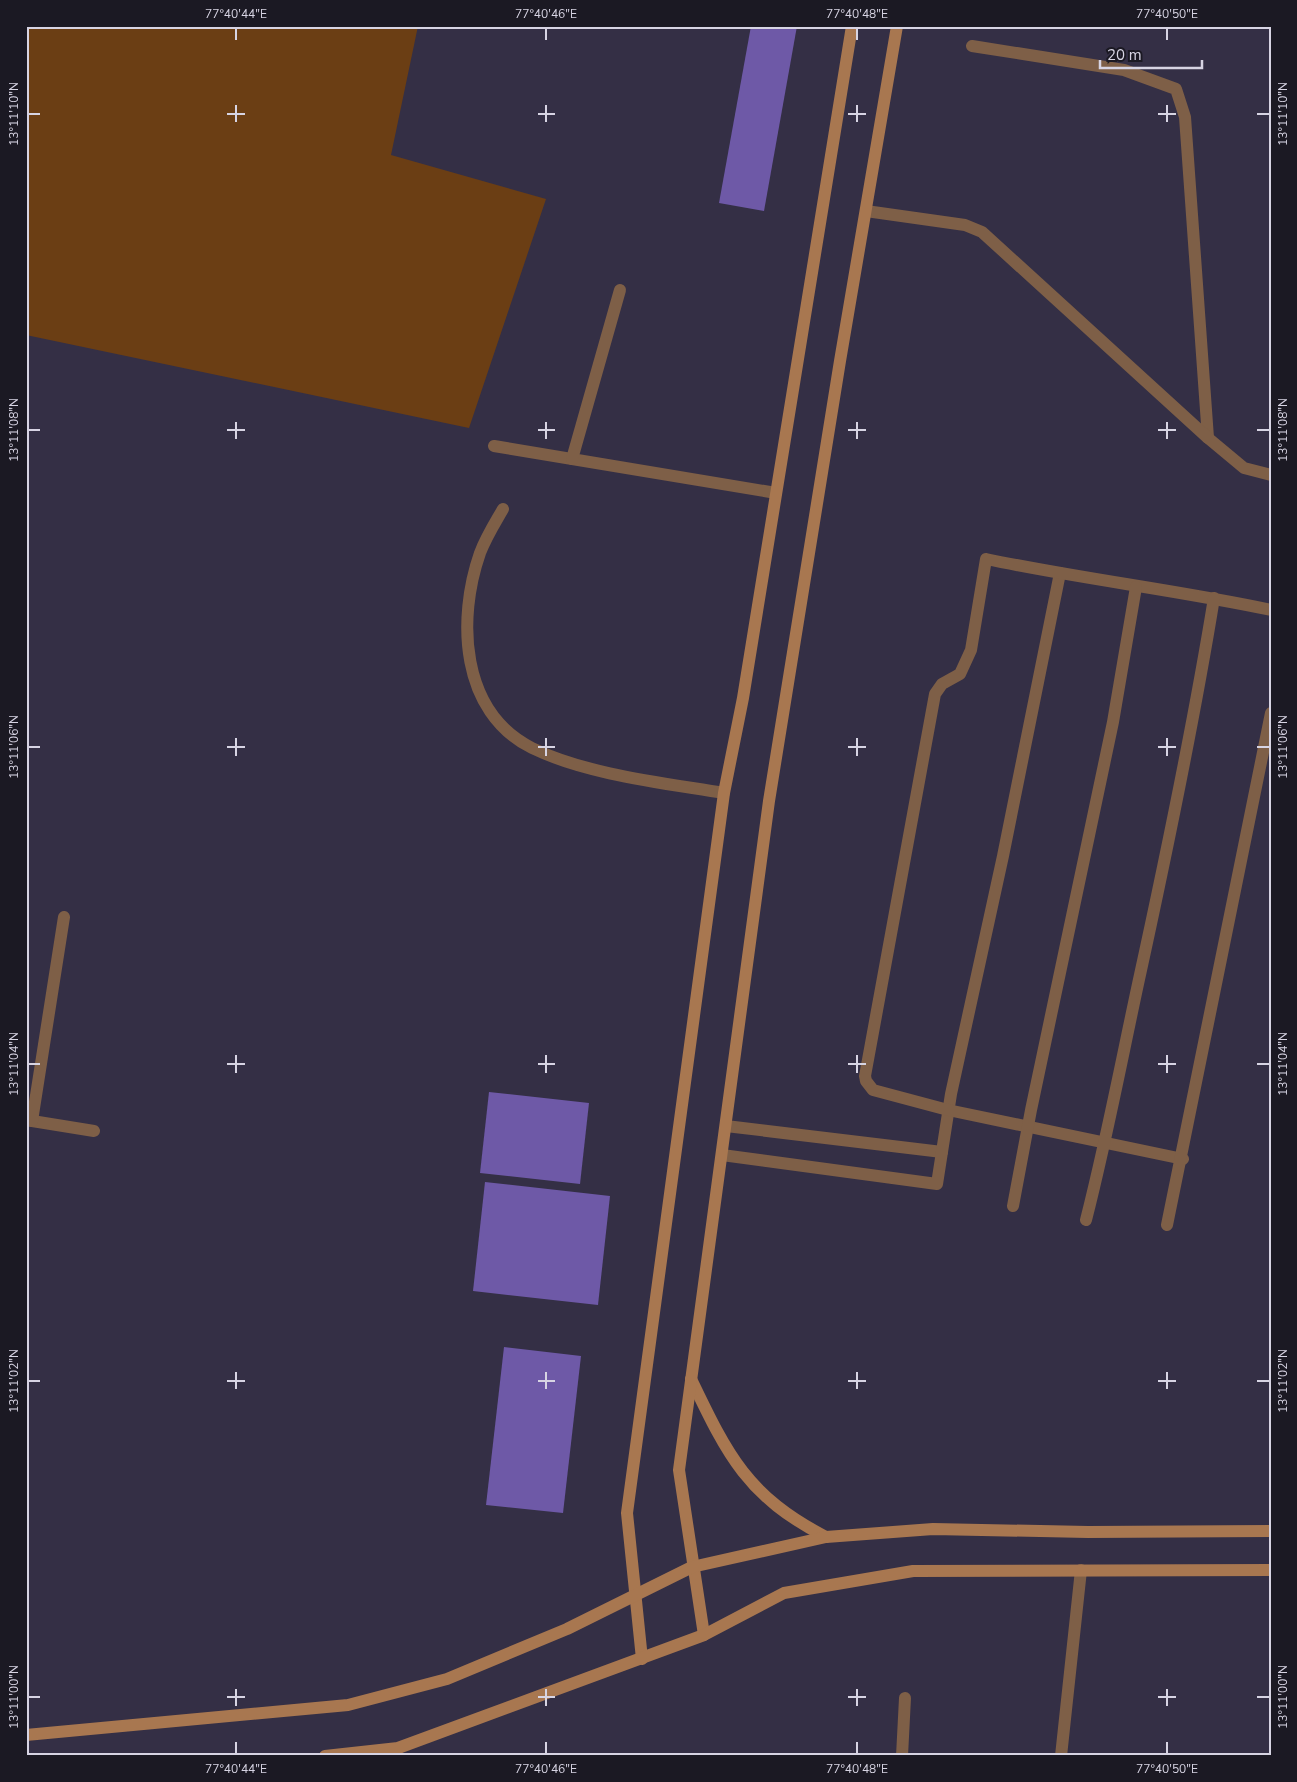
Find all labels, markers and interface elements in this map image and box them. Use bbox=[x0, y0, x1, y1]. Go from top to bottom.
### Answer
text: 77°40'44"E bbox=[205, 6, 267, 22]
text: 77°40'46"E bbox=[515, 6, 577, 22]
text: 77°40'48"E bbox=[826, 6, 888, 22]
text: 77°40'50"E bbox=[1136, 6, 1198, 22]
scale bar bbox=[1100, 38, 1202, 70]
text: 20 m bbox=[1107, 45, 1142, 65]
text: 13°11'10"N bbox=[6, 82, 22, 146]
text: 13°11'10"N bbox=[1275, 82, 1291, 146]
text: 13°11'08"N bbox=[6, 398, 22, 462]
text: 13°11'08"N bbox=[1275, 398, 1291, 462]
text: 13°11'06"N bbox=[6, 715, 22, 779]
text: 13°11'06"N bbox=[1275, 715, 1291, 779]
text: 13°11'04"N bbox=[6, 1032, 22, 1096]
text: 13°11'04"N bbox=[1275, 1032, 1291, 1096]
text: 13°11'02"N bbox=[6, 1349, 22, 1413]
text: 13°11'02"N bbox=[1275, 1349, 1291, 1413]
text: 13°11'00"N bbox=[6, 1665, 22, 1729]
text: 13°11'00"N bbox=[1275, 1665, 1291, 1729]
text: 77°40'44"E bbox=[205, 1761, 267, 1777]
text: 77°40'46"E bbox=[515, 1761, 577, 1777]
text: 77°40'48"E bbox=[826, 1761, 888, 1777]
text: 77°40'50"E bbox=[1136, 1761, 1198, 1777]

